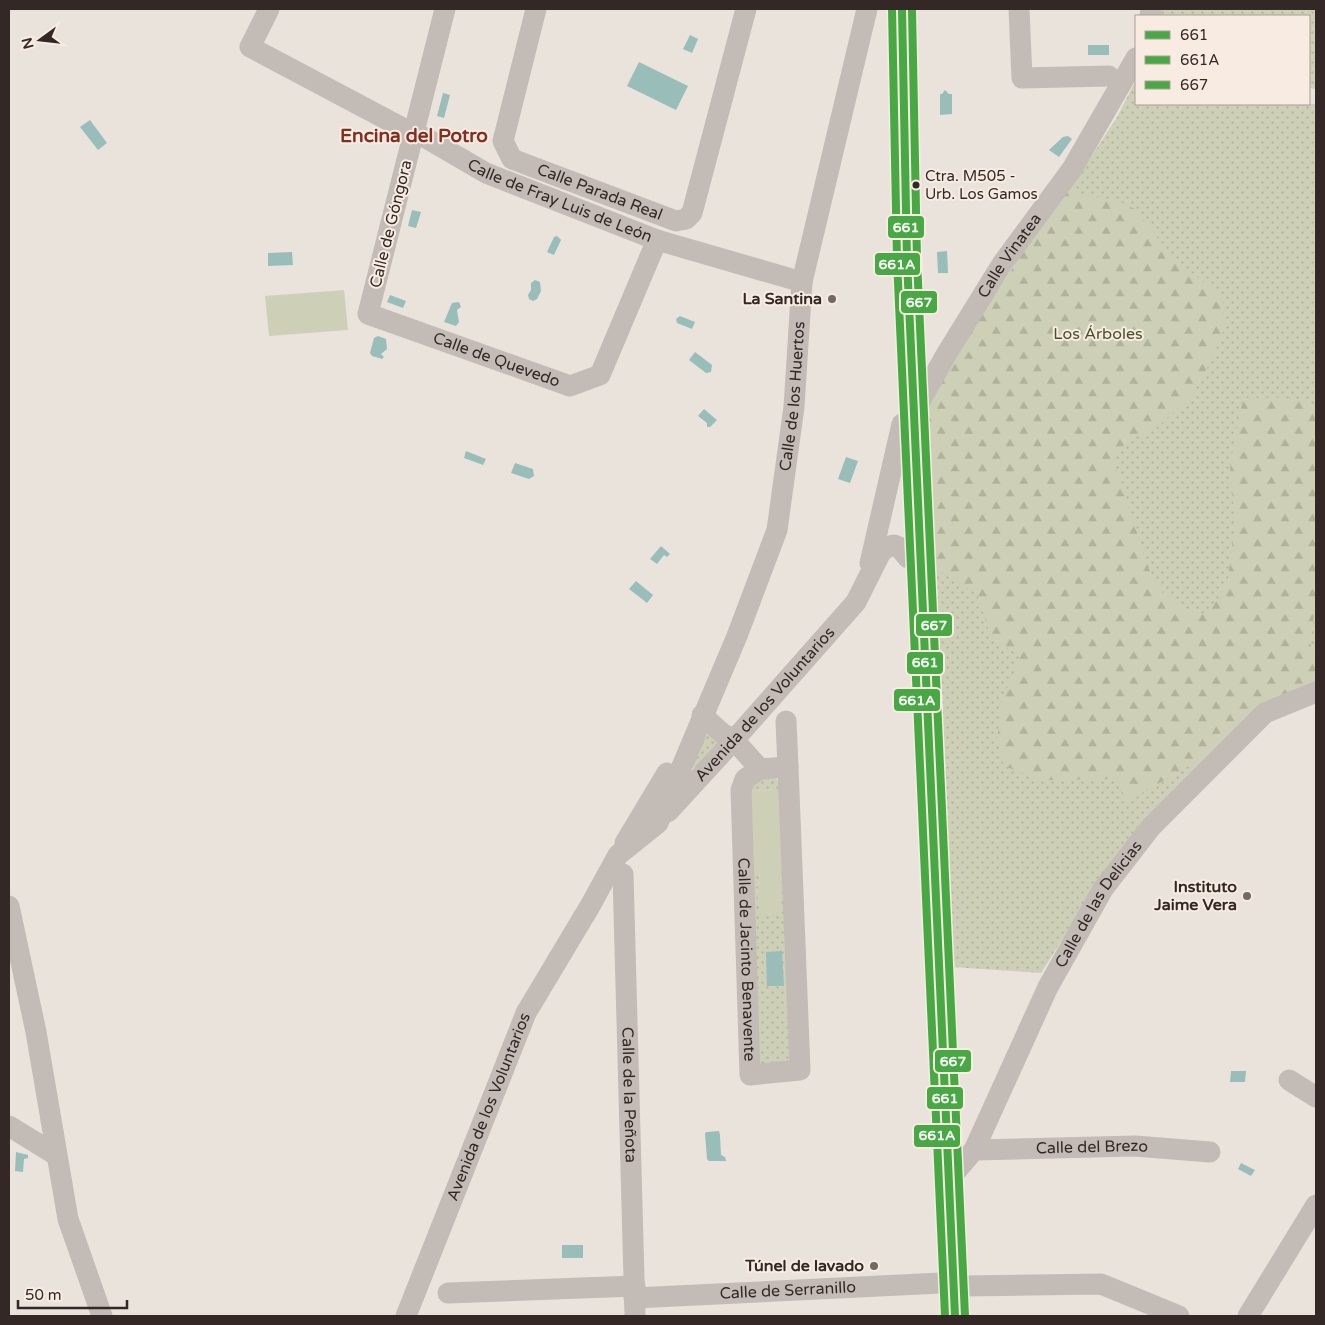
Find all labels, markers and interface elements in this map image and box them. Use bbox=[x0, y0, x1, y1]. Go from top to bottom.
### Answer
north arrow bbox=[15, 15, 65, 65]
legend bbox=[1135, 15, 1310, 105]
text: 661 bbox=[1180, 26, 1208, 44]
text: N bbox=[18, 36, 38, 51]
text: 661A bbox=[1180, 51, 1219, 69]
text: 667 bbox=[1180, 76, 1208, 94]
district label: Encina del Potro bbox=[340, 125, 488, 147]
street label: Calle de Fray Luis de León bbox=[464, 154, 655, 247]
street label: Calle de Góngora bbox=[365, 158, 417, 290]
street label: Calle Parada Real bbox=[534, 159, 665, 225]
place label: Ctra. M505 - Urb. Los Gamos bbox=[925, 167, 1038, 203]
marker: Ctra. M505 - Urb. Los Gamos bbox=[911, 180, 921, 190]
street label: Calle Vinatea bbox=[973, 209, 1046, 302]
line badge: 661 bbox=[887, 215, 925, 239]
text: 661 bbox=[893, 219, 919, 236]
line badge: 661A bbox=[874, 252, 921, 276]
text: 661A bbox=[879, 256, 916, 273]
place label: La Santina bbox=[742, 289, 822, 309]
line badge: 667 bbox=[900, 290, 938, 314]
marker: La Santina bbox=[826, 293, 838, 305]
text: 667 bbox=[906, 294, 932, 311]
street label: Calle de los Huertos bbox=[775, 321, 809, 472]
park label: Los Árboles bbox=[1053, 324, 1143, 344]
street label: Calle de Quevedo bbox=[430, 328, 563, 392]
line badge: 667 bbox=[915, 613, 953, 637]
text: 667 bbox=[921, 617, 947, 634]
street label: Avenida de los Voluntarios bbox=[691, 623, 839, 786]
line badge: 661 bbox=[906, 651, 944, 675]
text: 661 bbox=[912, 654, 938, 671]
line badge: 661A bbox=[893, 688, 941, 712]
text: 661A bbox=[899, 692, 936, 709]
street label: Calle de las Delicias bbox=[1051, 837, 1147, 971]
street label: Calle de Jacinto Benavente bbox=[733, 857, 760, 1062]
place label: Instituto Jaime Vera bbox=[1153, 877, 1237, 915]
marker: Instituto Jaime Vera bbox=[1241, 890, 1253, 902]
street label: Avenida de los Voluntarios bbox=[443, 1010, 535, 1204]
street label: Calle de la Peñota bbox=[617, 1027, 641, 1163]
line badge: 667 bbox=[934, 1049, 972, 1073]
text: 667 bbox=[940, 1053, 966, 1070]
line badge: 661 bbox=[926, 1086, 964, 1110]
text: 661 bbox=[932, 1090, 958, 1107]
line badge: 661A bbox=[913, 1124, 961, 1148]
text: 661A bbox=[919, 1127, 956, 1144]
street label: Calle del Brezo bbox=[1036, 1136, 1149, 1158]
place label: Túnel de lavado bbox=[744, 1256, 864, 1276]
marker: Túnel de lavado bbox=[868, 1260, 880, 1272]
street label: Calle de Serranillo bbox=[719, 1277, 856, 1304]
scale bar bbox=[18, 1278, 126, 1310]
text: 50 m bbox=[25, 1286, 62, 1304]

